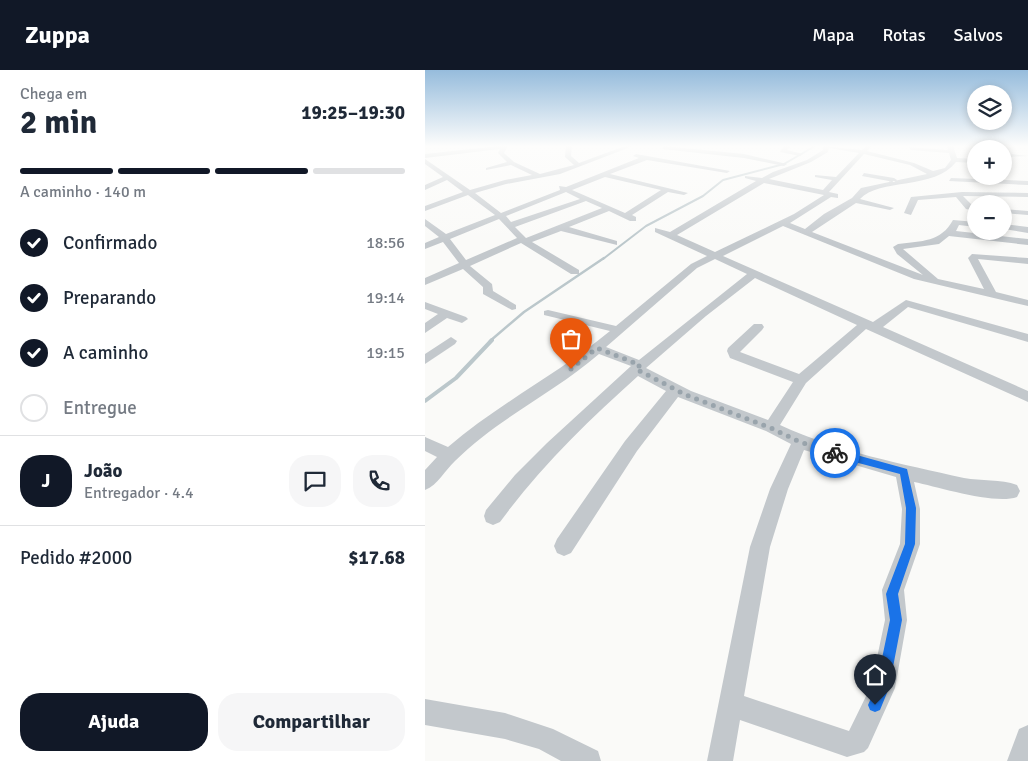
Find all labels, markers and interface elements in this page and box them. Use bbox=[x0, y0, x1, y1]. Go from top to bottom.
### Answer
text: Zuppa bbox=[25, 20, 90, 50]
text: Mapa bbox=[812, 24, 855, 46]
text: Rotas bbox=[883, 24, 926, 46]
text: Salvos bbox=[954, 24, 1003, 46]
text: Chega em bbox=[20, 84, 87, 104]
map controls bbox=[967, 85, 1012, 240]
button: layers bbox=[967, 85, 1012, 130]
text: 19:25–19:30 bbox=[301, 101, 405, 125]
text: 2 min bbox=[20, 103, 97, 142]
button: + bbox=[967, 140, 1012, 185]
text: A caminho · 140 m bbox=[20, 182, 146, 202]
button: − bbox=[967, 195, 1012, 240]
icon: check bbox=[20, 229, 48, 257]
text: Confirmado bbox=[63, 231, 157, 255]
text: 18:56 bbox=[366, 233, 405, 253]
icon: check bbox=[20, 284, 48, 312]
text: Preparando bbox=[63, 286, 156, 310]
text: 19:14 bbox=[366, 288, 405, 308]
pin bbox=[550, 318, 592, 369]
icon: bag bbox=[557, 325, 585, 353]
icon: check bbox=[20, 339, 48, 367]
text: A caminho bbox=[63, 341, 148, 365]
text: 19:15 bbox=[366, 343, 405, 363]
text: Entregue bbox=[63, 396, 137, 420]
courier bbox=[810, 428, 860, 478]
icon: bike bbox=[821, 439, 849, 467]
button: chat bbox=[289, 455, 341, 507]
button: phone bbox=[353, 455, 405, 507]
text: João bbox=[84, 459, 122, 483]
text: J bbox=[42, 469, 50, 493]
text: Entregador · 4.4 bbox=[84, 483, 194, 503]
text: Pedido #2000 bbox=[20, 546, 132, 570]
text: $17.68 bbox=[348, 546, 405, 570]
pin bbox=[854, 654, 896, 705]
icon: home bbox=[861, 661, 889, 689]
button: Ajuda bbox=[20, 693, 208, 751]
button: Compartilhar bbox=[218, 693, 405, 751]

